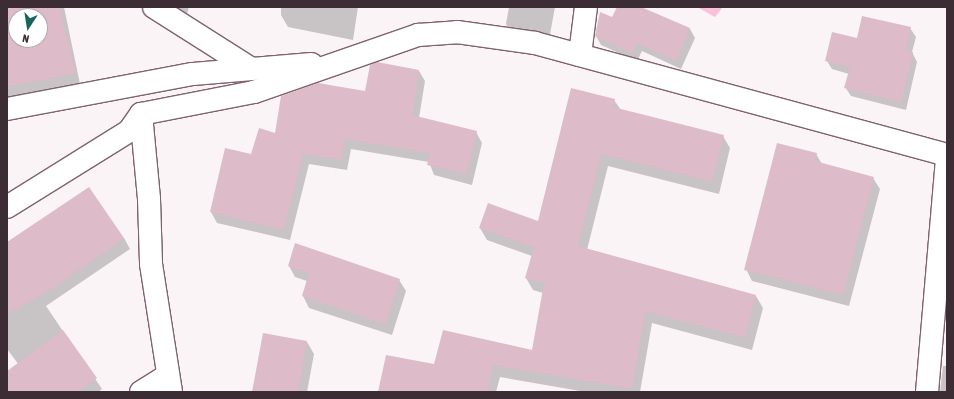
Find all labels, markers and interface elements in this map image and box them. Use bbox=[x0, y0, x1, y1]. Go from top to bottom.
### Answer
north arrow bbox=[8, 8, 48, 48]
text: N bbox=[21, 32, 30, 45]

